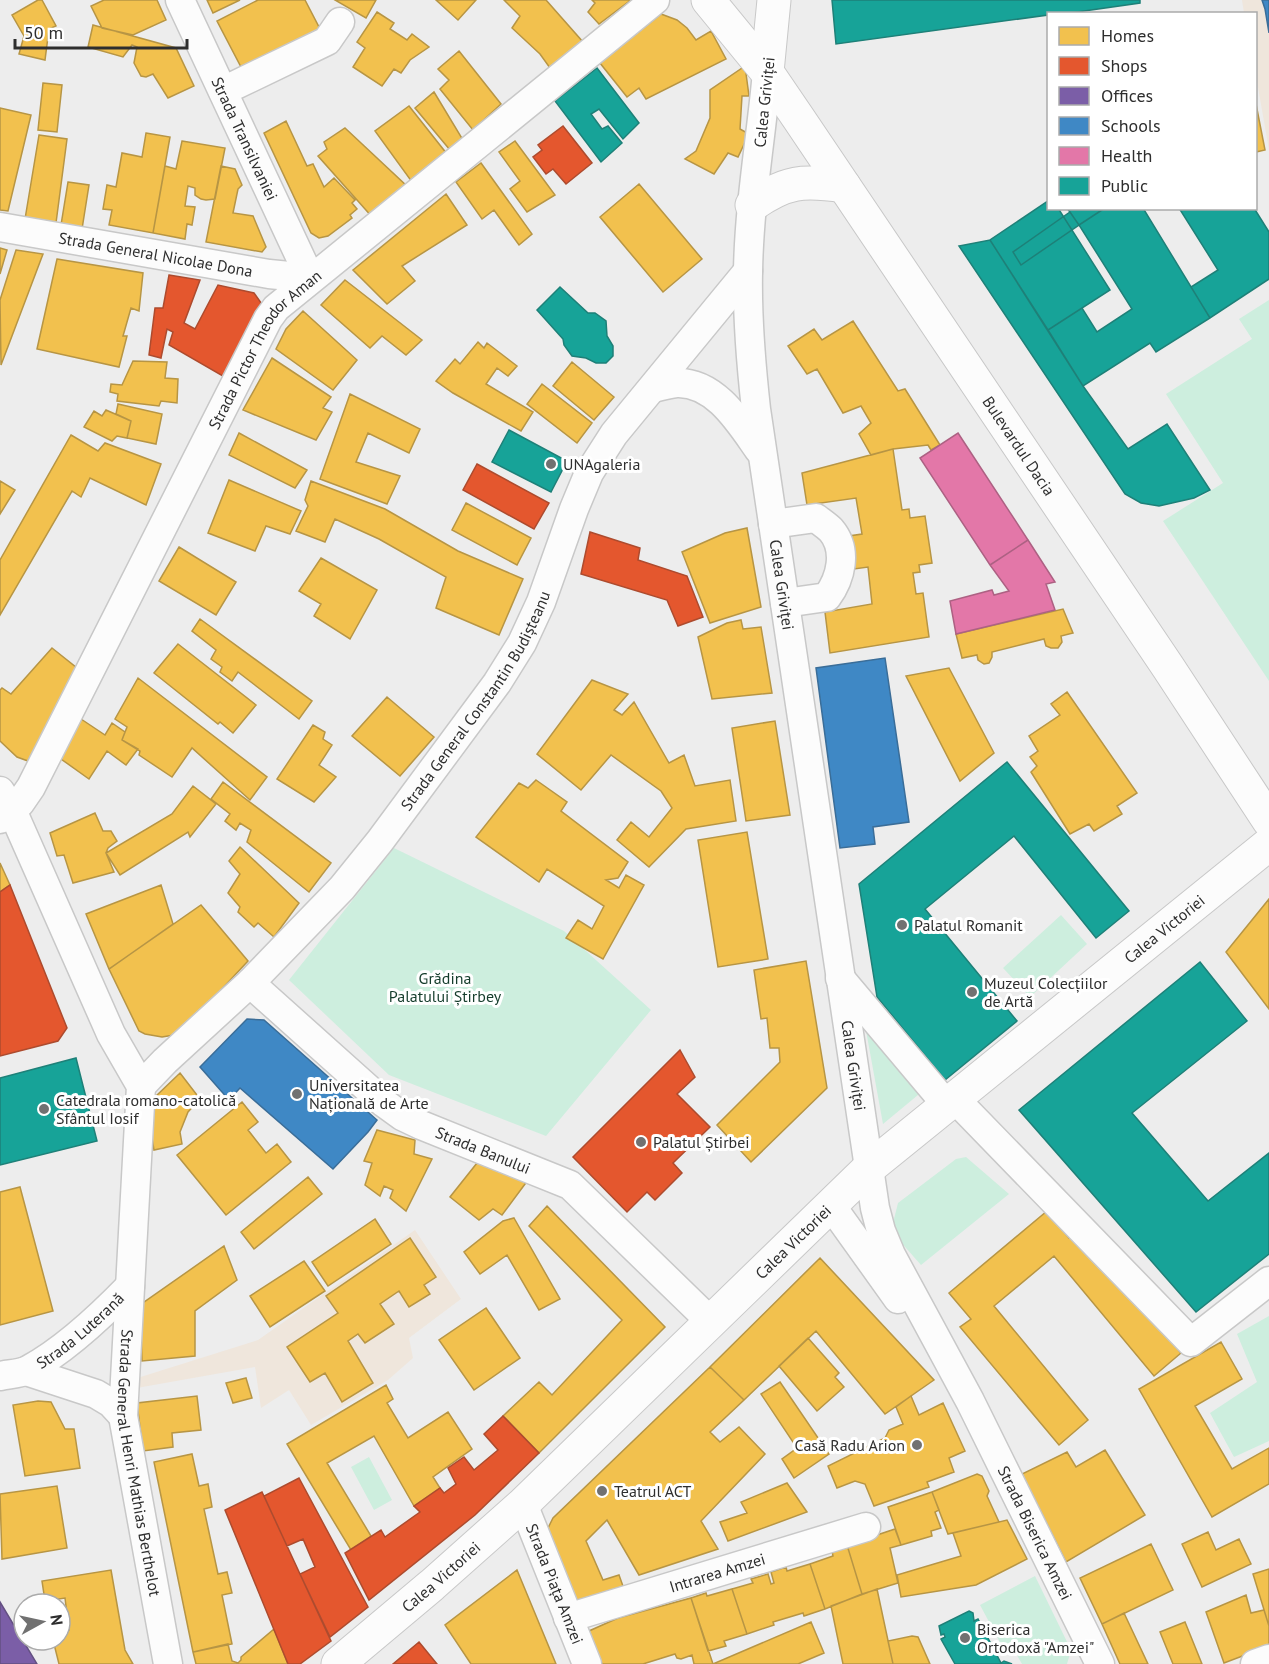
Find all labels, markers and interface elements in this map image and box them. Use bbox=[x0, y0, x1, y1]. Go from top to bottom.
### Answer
scale bar bbox=[15, 12, 188, 50]
legend bbox=[1047, 12, 1257, 210]
text: 50 m bbox=[24, 21, 63, 44]
text: Homes bbox=[1101, 24, 1154, 47]
text: Shops bbox=[1101, 54, 1147, 77]
street label: Calea Griviței bbox=[749, 56, 779, 148]
street label: Strada Transilvaniei bbox=[207, 74, 282, 203]
text: Offices bbox=[1101, 84, 1153, 107]
text: Schools bbox=[1101, 114, 1161, 137]
text: Health bbox=[1101, 144, 1152, 167]
text: Public bbox=[1101, 174, 1148, 197]
street label: Strada General Nicolae Dona bbox=[57, 227, 254, 281]
street label: Strada Pictor Theodor Aman bbox=[204, 265, 325, 433]
street label: Bulevardul Dacia bbox=[979, 392, 1060, 499]
place label: UNAgaleria bbox=[563, 454, 640, 474]
marker: UNAgaleria bbox=[544, 457, 558, 471]
street label: Calea Griviței bbox=[766, 538, 799, 631]
street label: Strada General Constantin Budișteanu bbox=[396, 588, 554, 814]
street label: Calea Victoriei bbox=[1120, 890, 1209, 967]
place label: Palatul Romanit bbox=[914, 915, 1023, 935]
marker: Palatul Romanit bbox=[895, 918, 909, 932]
park label: Grădina Palatului Știrbey bbox=[389, 968, 502, 1006]
place label: Muzeul Colecțiilor de Artă bbox=[984, 973, 1108, 1011]
marker: Muzeul Colecțiilor de Artă bbox=[965, 985, 979, 999]
street label: Calea Griviței bbox=[837, 1019, 870, 1112]
place label: Universitatea Națională de Arte bbox=[309, 1075, 429, 1113]
marker: Universitatea Națională de Arte bbox=[290, 1087, 304, 1101]
place label: Catedrala romano-catolică Sfântul Iosif bbox=[56, 1090, 236, 1128]
marker: Catedrala romano-catolică Sfântul Iosif bbox=[37, 1102, 51, 1116]
street label: Strada Banului bbox=[433, 1122, 533, 1178]
place label: Palatul Știrbei bbox=[653, 1132, 750, 1152]
marker: Palatul Știrbei bbox=[634, 1135, 648, 1149]
street label: Calea Victoriei bbox=[751, 1200, 835, 1283]
street label: Strada Luterană bbox=[32, 1288, 128, 1373]
street label: Strada General Henri Mathias Berthelot bbox=[113, 1329, 166, 1598]
place label: Casă Radu Arion bbox=[795, 1435, 905, 1455]
marker: Casă Radu Arion bbox=[910, 1438, 924, 1452]
street label: Strada Biserica Amzei bbox=[994, 1463, 1077, 1603]
place label: Teatrul ACT bbox=[614, 1481, 691, 1501]
marker: Teatrul ACT bbox=[595, 1484, 609, 1498]
street label: Strada Piața Amzei bbox=[522, 1521, 588, 1647]
street label: Calea Victoriei bbox=[397, 1537, 484, 1616]
street label: Intrarea Amzei bbox=[667, 1548, 768, 1596]
north arrow bbox=[12, 1592, 72, 1652]
text: N bbox=[46, 1613, 67, 1627]
place label: Biserica Ortodoxă "Amzei" bbox=[977, 1619, 1094, 1657]
marker: Biserica Ortodoxă "Amzei" bbox=[958, 1631, 972, 1645]

